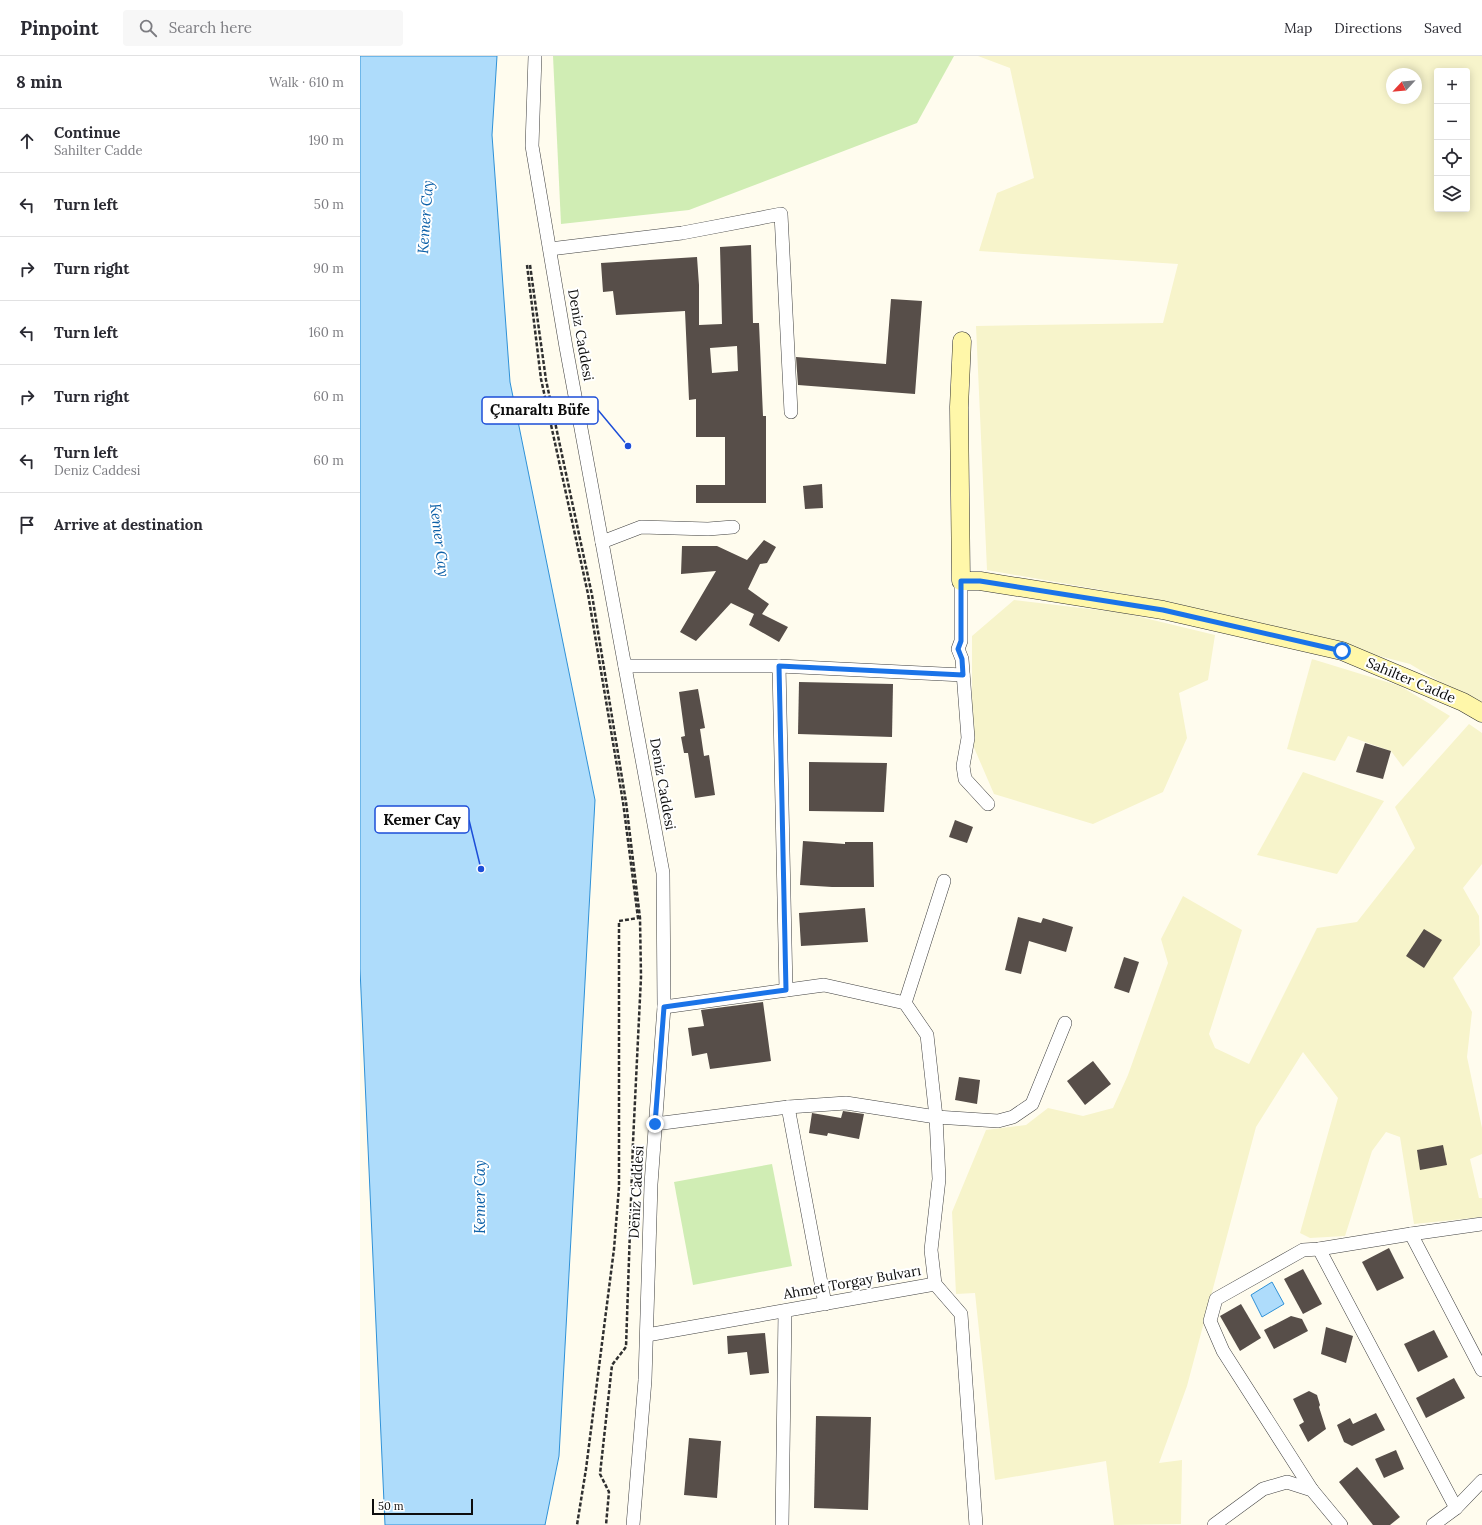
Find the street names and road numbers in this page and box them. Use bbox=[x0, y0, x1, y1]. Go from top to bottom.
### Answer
street label: Deniz Caddesi bbox=[564, 288, 598, 382]
street label: Sahilter Cadde bbox=[1364, 653, 1459, 707]
street label: Deniz Caddesi bbox=[646, 737, 680, 831]
street label: Deniz Caddesi bbox=[625, 1145, 647, 1239]
street label: Ahmet Torgay Bulvarı bbox=[781, 1261, 922, 1303]

